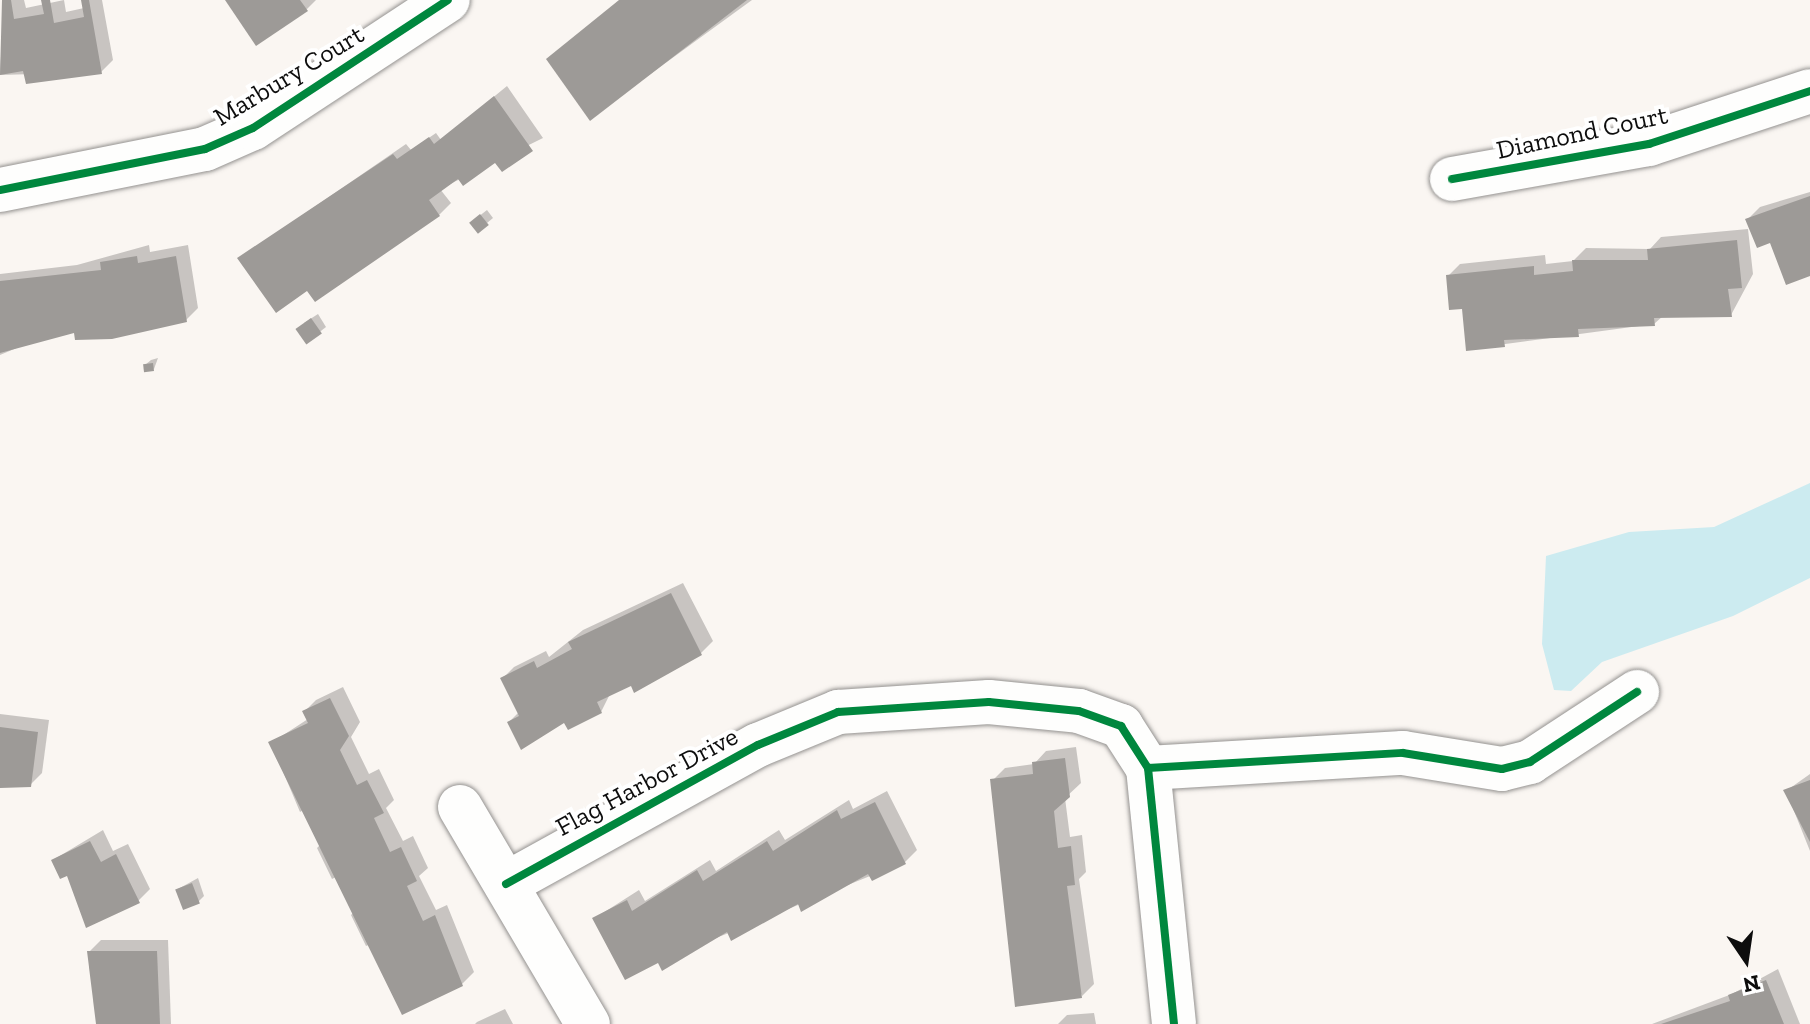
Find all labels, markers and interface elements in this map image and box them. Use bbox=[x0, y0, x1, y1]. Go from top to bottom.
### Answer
street label: Marbury Court bbox=[208, 19, 370, 133]
street label: Diamond Court bbox=[1494, 100, 1670, 166]
street label: Flag Harbor Drive bbox=[550, 721, 744, 843]
north arrow bbox=[1706, 920, 1786, 1000]
text: N bbox=[1740, 969, 1763, 999]

